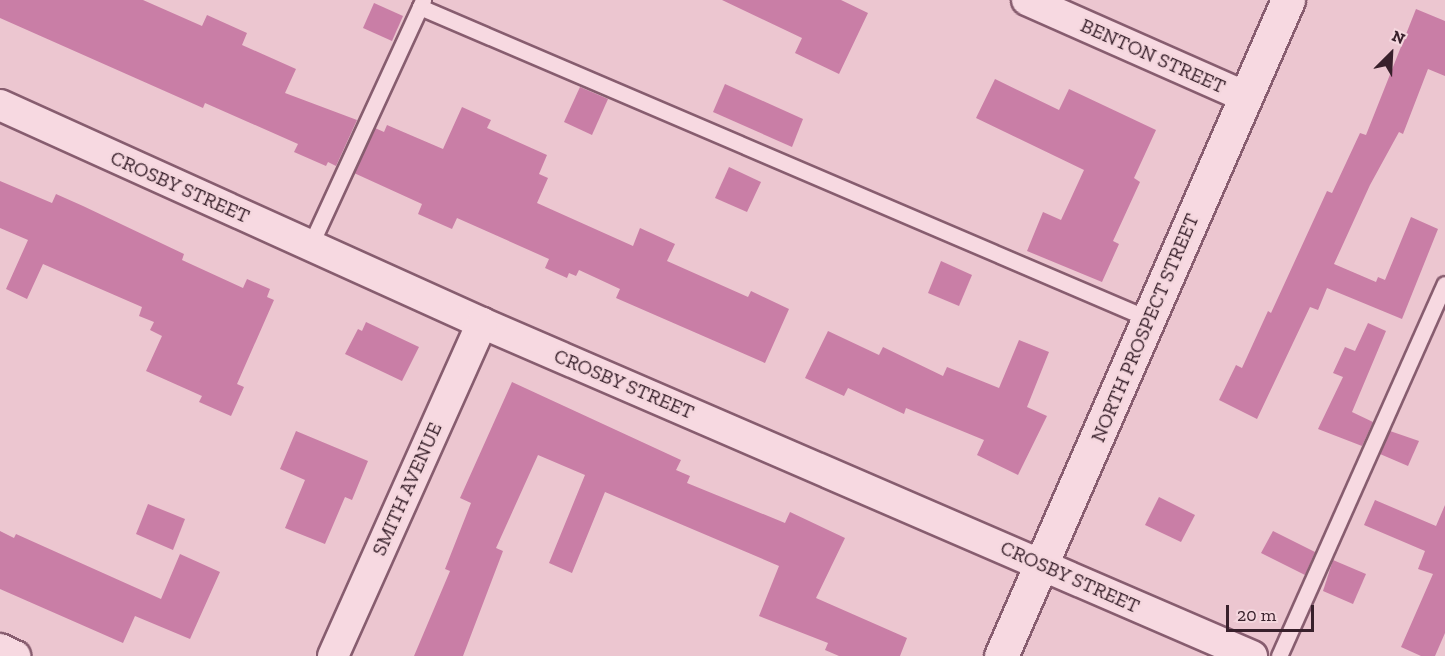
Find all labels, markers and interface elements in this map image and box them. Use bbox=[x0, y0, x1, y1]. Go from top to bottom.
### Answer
street label: BENTON STREET bbox=[1077, 13, 1229, 99]
north arrow bbox=[1361, 24, 1421, 84]
text: N bbox=[1389, 26, 1408, 48]
street label: CROSBY STREET bbox=[106, 145, 254, 229]
street label: NORTH PROSPECT STREET bbox=[1086, 210, 1204, 446]
street label: CROSBY STREET bbox=[550, 344, 698, 424]
street label: SMITH AVENUE bbox=[367, 418, 447, 560]
street label: CROSBY STREET bbox=[996, 535, 1144, 619]
scale bar bbox=[1229, 593, 1318, 631]
text: 20 m bbox=[1237, 604, 1276, 626]

